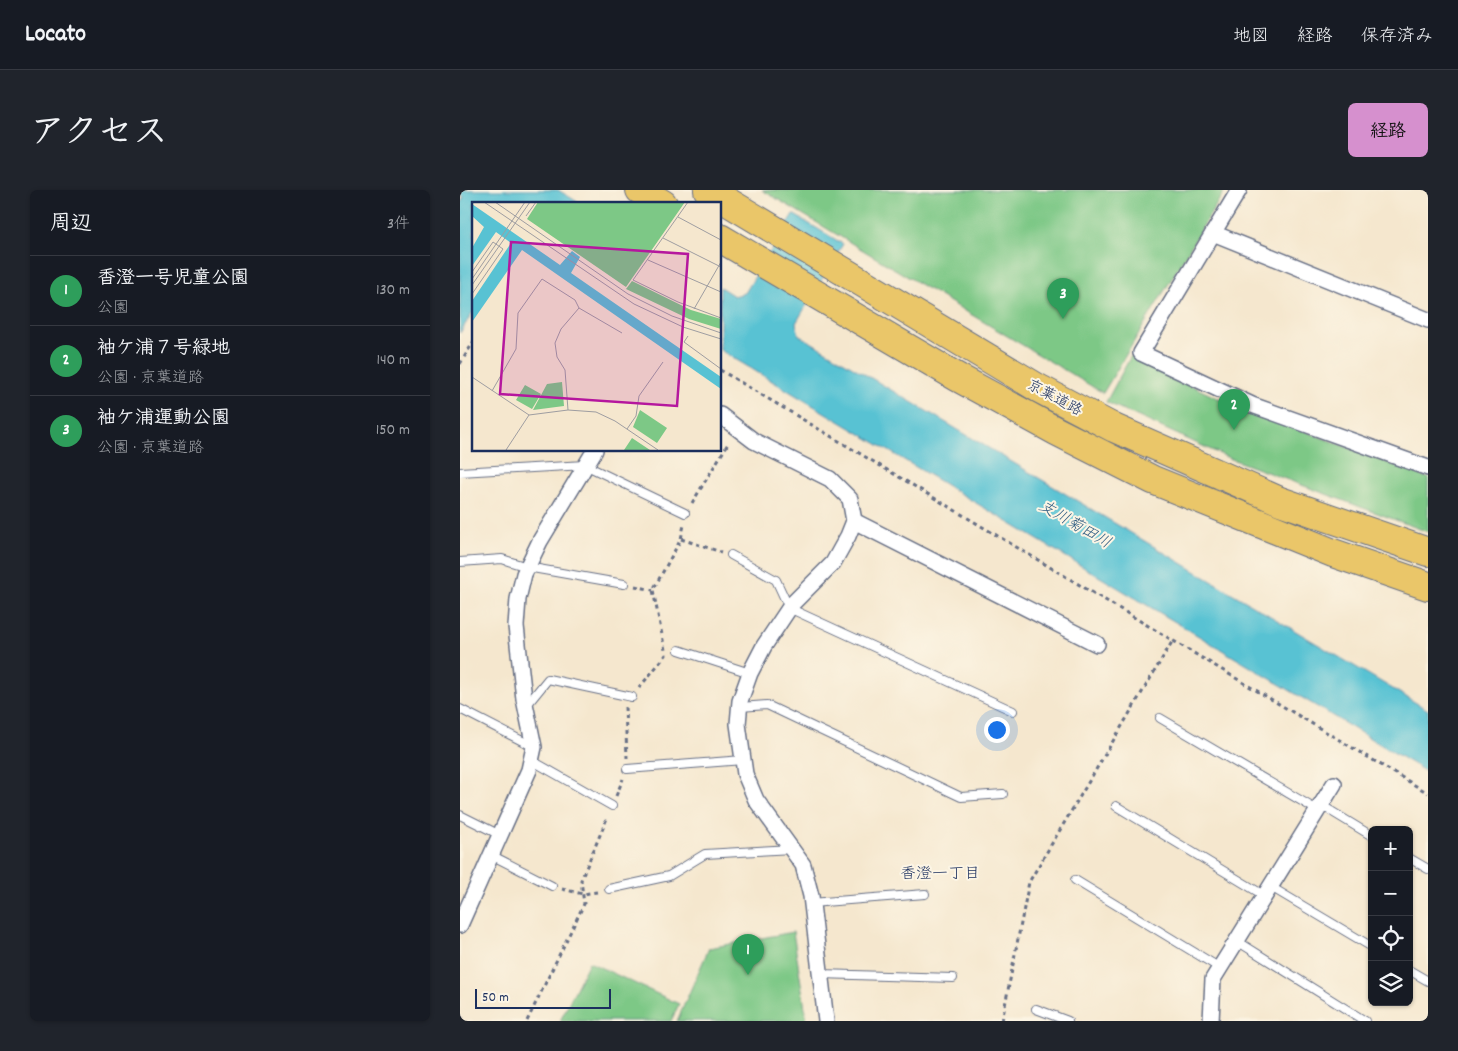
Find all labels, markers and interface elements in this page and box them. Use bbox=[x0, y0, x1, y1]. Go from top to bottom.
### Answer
text: Locato bbox=[25, 18, 86, 52]
text: 地図 bbox=[1233, 25, 1269, 50]
text: 経路 bbox=[1297, 25, 1333, 50]
text: 保存済み bbox=[1361, 25, 1433, 50]
button: 経路 bbox=[1348, 103, 1428, 157]
text: アクセス bbox=[30, 110, 168, 160]
inset map bbox=[472, 202, 721, 451]
text: 周辺 bbox=[50, 210, 92, 240]
text: 3件 bbox=[387, 213, 410, 236]
text: 香澄一号児童公園 bbox=[97, 266, 249, 293]
pin: 3 bbox=[1047, 278, 1079, 319]
text: 1 bbox=[64, 279, 68, 302]
text: 130 m bbox=[376, 279, 410, 302]
text: 公園 bbox=[97, 297, 129, 320]
text: 袖ケ浦７号緑地 bbox=[97, 336, 230, 363]
text: 2 bbox=[63, 349, 70, 372]
text: 140 m bbox=[376, 349, 410, 372]
text: 公園 · 京葉道路 bbox=[97, 367, 204, 390]
street label: 京葉道路 bbox=[1022, 375, 1086, 423]
pin: 2 bbox=[1218, 389, 1250, 430]
text: 袖ケ浦運動公園 bbox=[97, 406, 230, 433]
text: 3 bbox=[62, 419, 70, 442]
text: 150 m bbox=[376, 419, 410, 442]
text: 公園 · 京葉道路 bbox=[97, 437, 204, 460]
water label: 支川菊田川 bbox=[1034, 495, 1115, 555]
your location bbox=[984, 717, 1010, 743]
map controls bbox=[1368, 826, 1413, 1006]
button: + bbox=[1368, 826, 1413, 871]
district label: 香澄一丁目 bbox=[900, 863, 980, 886]
button: − bbox=[1368, 871, 1413, 916]
button: locate bbox=[1368, 916, 1413, 961]
pin: 1 bbox=[732, 934, 764, 975]
button: layers bbox=[1368, 961, 1413, 1006]
scale bar bbox=[475, 986, 611, 1009]
text: 50 m bbox=[482, 988, 509, 1008]

